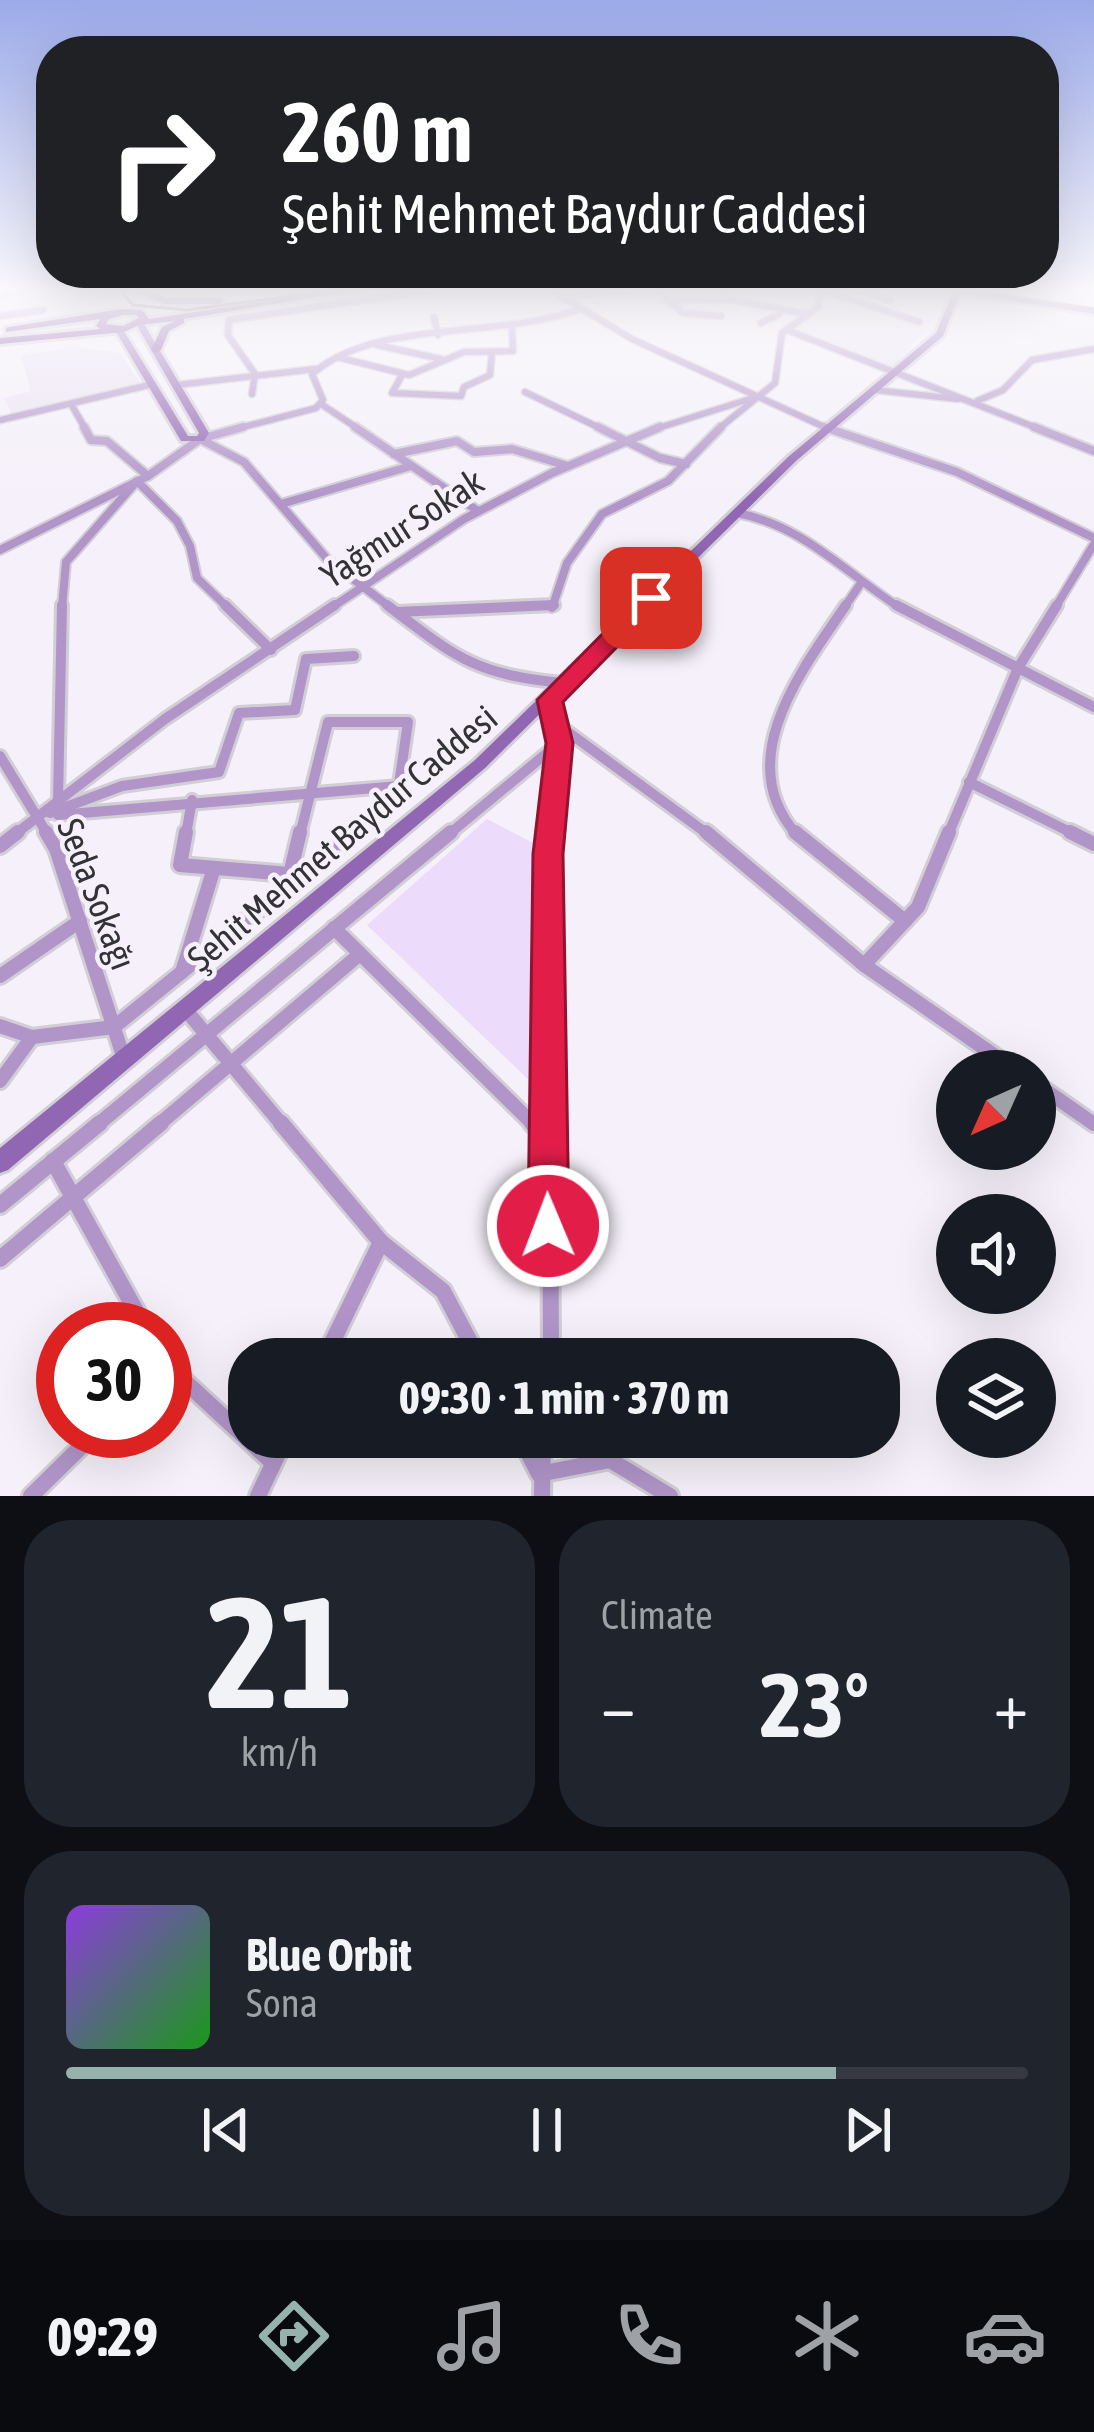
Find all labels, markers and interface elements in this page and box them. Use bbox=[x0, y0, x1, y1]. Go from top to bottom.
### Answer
icon: right bbox=[84, 84, 240, 240]
text: 260 m bbox=[282, 84, 472, 180]
text: Şehit Mehmet Baydur Caddesi bbox=[282, 183, 868, 244]
street label: Yağmur Sokak bbox=[313, 460, 491, 596]
pin bbox=[600, 547, 702, 649]
icon: arrive bbox=[618, 565, 684, 631]
street label: Şehit Mehmet Baydur Caddesi bbox=[179, 696, 505, 980]
street label: Seda Sokağı bbox=[49, 813, 145, 975]
north arrow bbox=[936, 1050, 1056, 1170]
map controls bbox=[936, 1050, 1056, 1458]
position arrow bbox=[485, 1163, 611, 1289]
button: sound bbox=[936, 1194, 1056, 1314]
speed limit sign: 30 bbox=[36, 1302, 192, 1458]
button: layers bbox=[936, 1338, 1056, 1458]
text: 09:30 · 1 min · 370 m bbox=[399, 1372, 729, 1424]
text: 21 bbox=[206, 1562, 353, 1741]
text: Climate bbox=[601, 1593, 713, 1637]
text: 23° bbox=[760, 1653, 869, 1756]
text: − bbox=[601, 1667, 635, 1743]
text: + bbox=[994, 1667, 1028, 1743]
text: km/h bbox=[241, 1730, 318, 1774]
text: Blue Orbit bbox=[246, 1929, 412, 1981]
text: Sona bbox=[246, 1981, 318, 2025]
icon: previous bbox=[193, 2097, 259, 2163]
icon: pause bbox=[514, 2097, 580, 2163]
icon: next bbox=[835, 2097, 901, 2163]
icon: directions bbox=[252, 2294, 336, 2378]
icon: music bbox=[430, 2294, 514, 2378]
icon: phone bbox=[607, 2294, 691, 2378]
icon: climate bbox=[785, 2294, 869, 2378]
icon: car bbox=[963, 2294, 1047, 2378]
text: 09:29 bbox=[47, 2306, 158, 2367]

